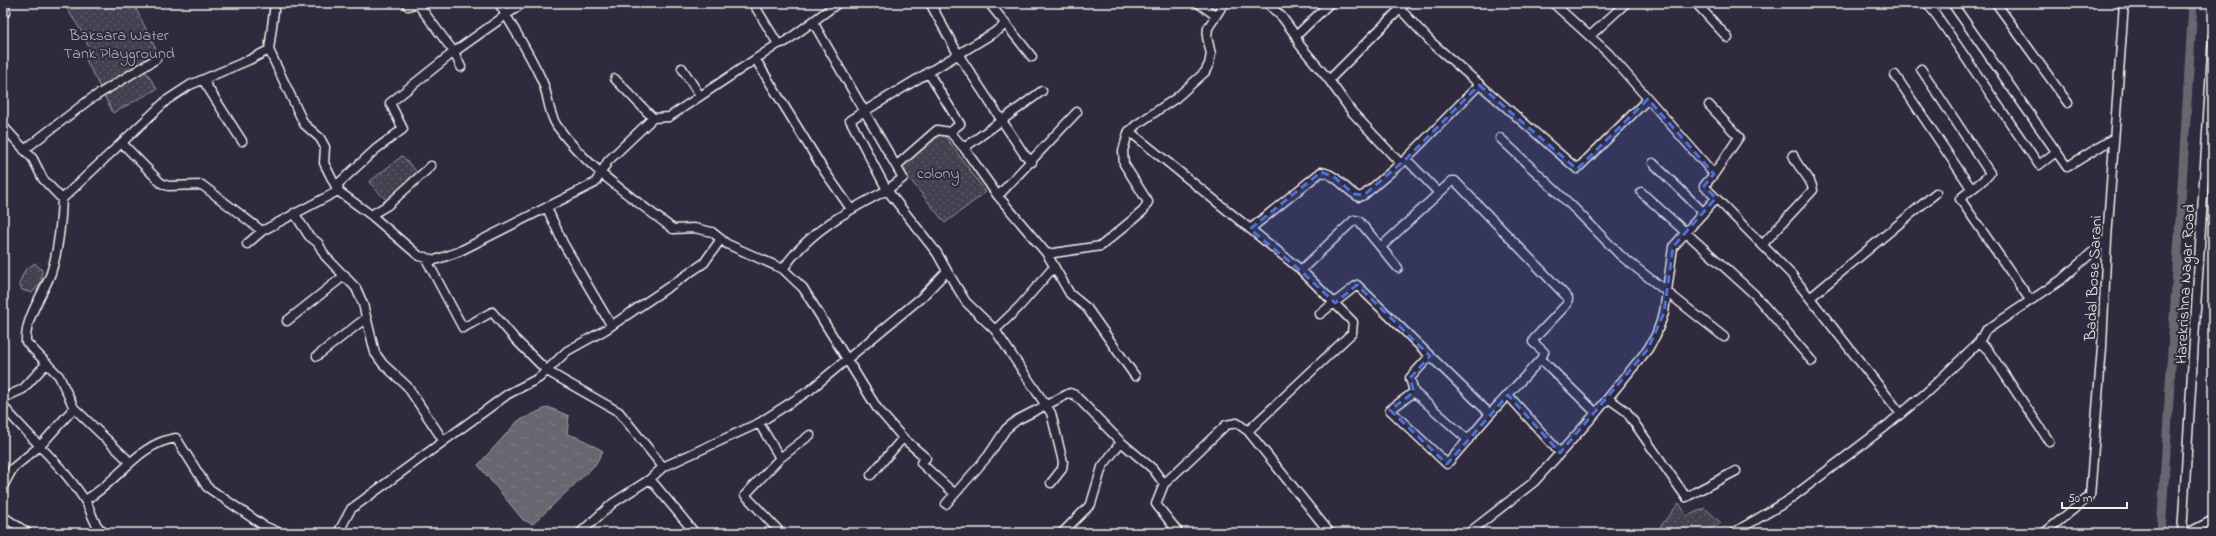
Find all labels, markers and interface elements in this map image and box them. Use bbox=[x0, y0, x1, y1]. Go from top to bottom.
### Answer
park label: Baksara Water Tank Playground bbox=[63, 24, 175, 66]
park label: colony bbox=[917, 162, 959, 186]
street label: Harekrishna Nagar Road bbox=[2170, 203, 2202, 365]
street label: Badal Bose Sarani bbox=[2079, 215, 2109, 342]
scale bar bbox=[2062, 484, 2127, 510]
text: 50 m bbox=[2068, 490, 2092, 508]

